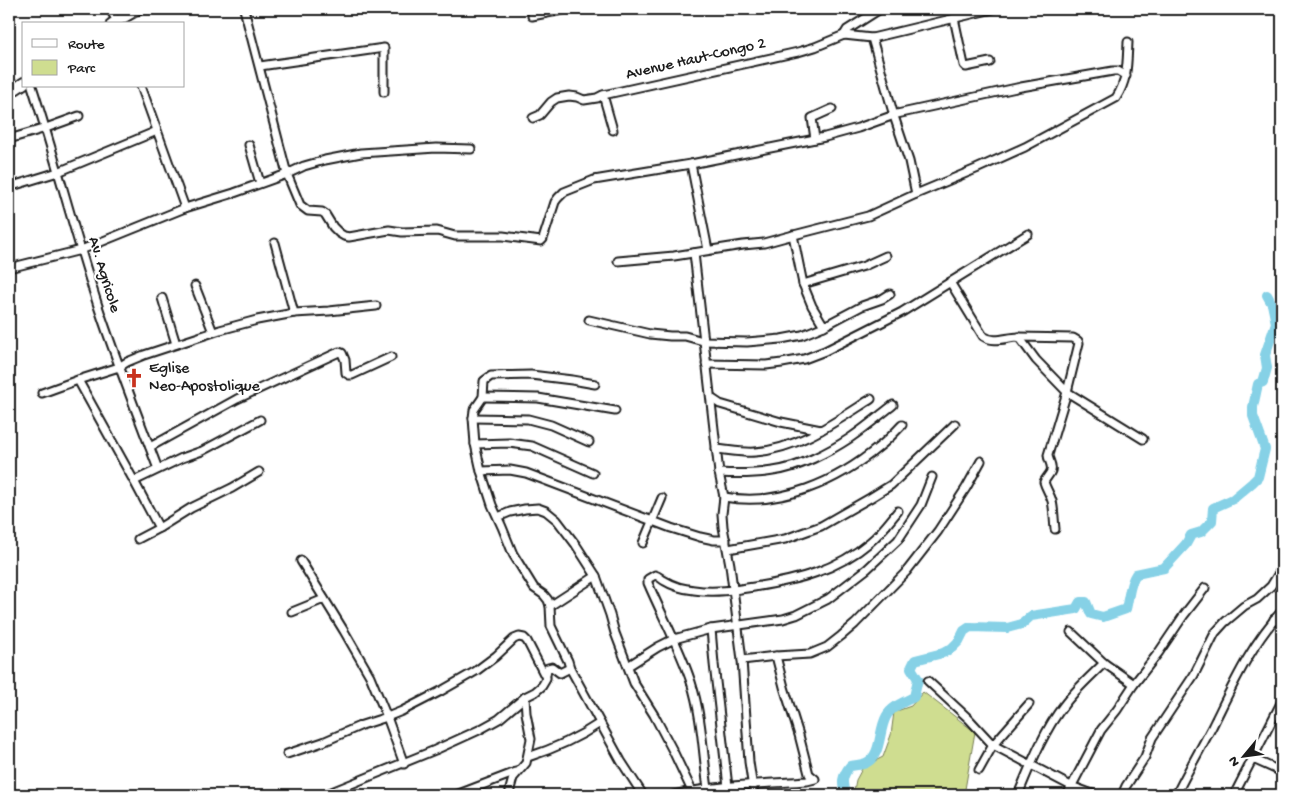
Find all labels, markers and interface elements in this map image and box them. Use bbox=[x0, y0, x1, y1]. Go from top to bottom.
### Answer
legend bbox=[22, 22, 185, 88]
street label: Avenue Haut-Congo 2 bbox=[624, 35, 768, 85]
text: Route bbox=[68, 36, 105, 54]
text: Parc bbox=[67, 60, 96, 78]
street label: Av. Agricole bbox=[82, 235, 124, 316]
place label: Eglise Neo-Apostolique bbox=[149, 360, 260, 397]
church icon: Eglise Neo-Apostolique bbox=[123, 367, 145, 389]
north arrow bbox=[1218, 732, 1268, 782]
text: N bbox=[1225, 753, 1244, 769]

